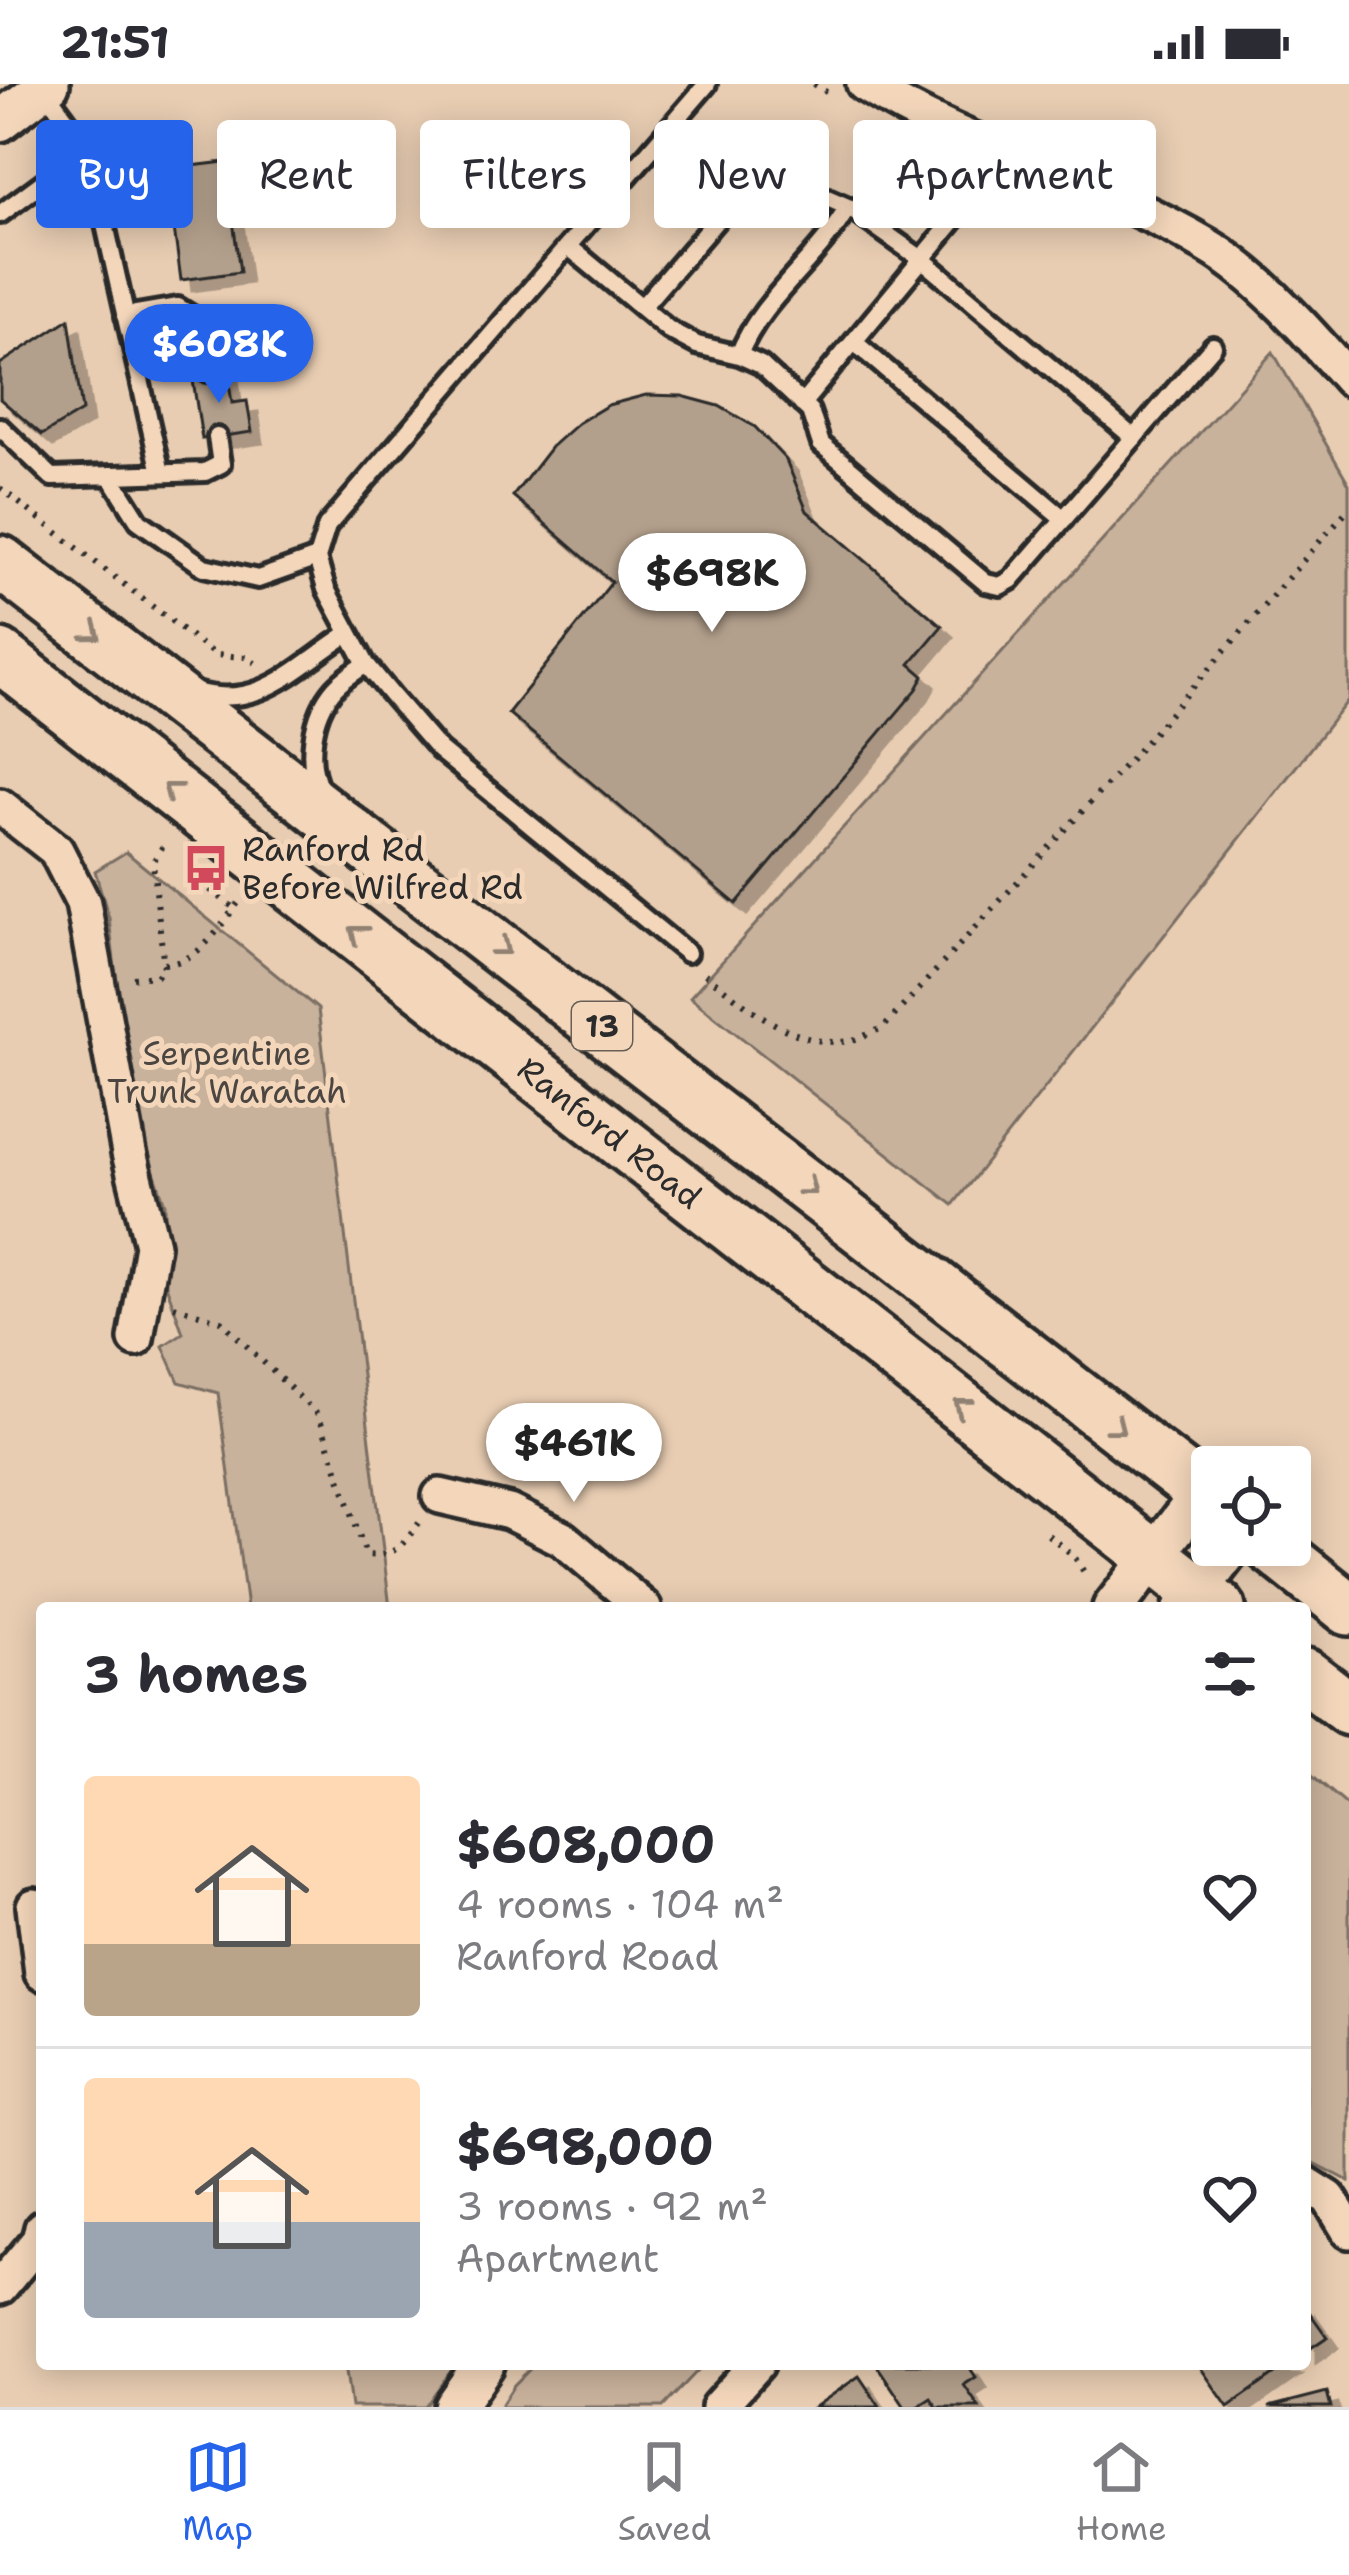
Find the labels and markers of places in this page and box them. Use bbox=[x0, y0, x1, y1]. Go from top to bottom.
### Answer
pin: $608K bbox=[135, 304, 303, 406]
pin: $698K bbox=[628, 533, 796, 635]
place label: Ranford Rd Before Wilfred Rd bbox=[242, 827, 523, 910]
bus stop icon: Ranford Rd Before Wilfred Rd bbox=[181, 843, 231, 893]
pin: $461K bbox=[490, 1403, 658, 1505]

